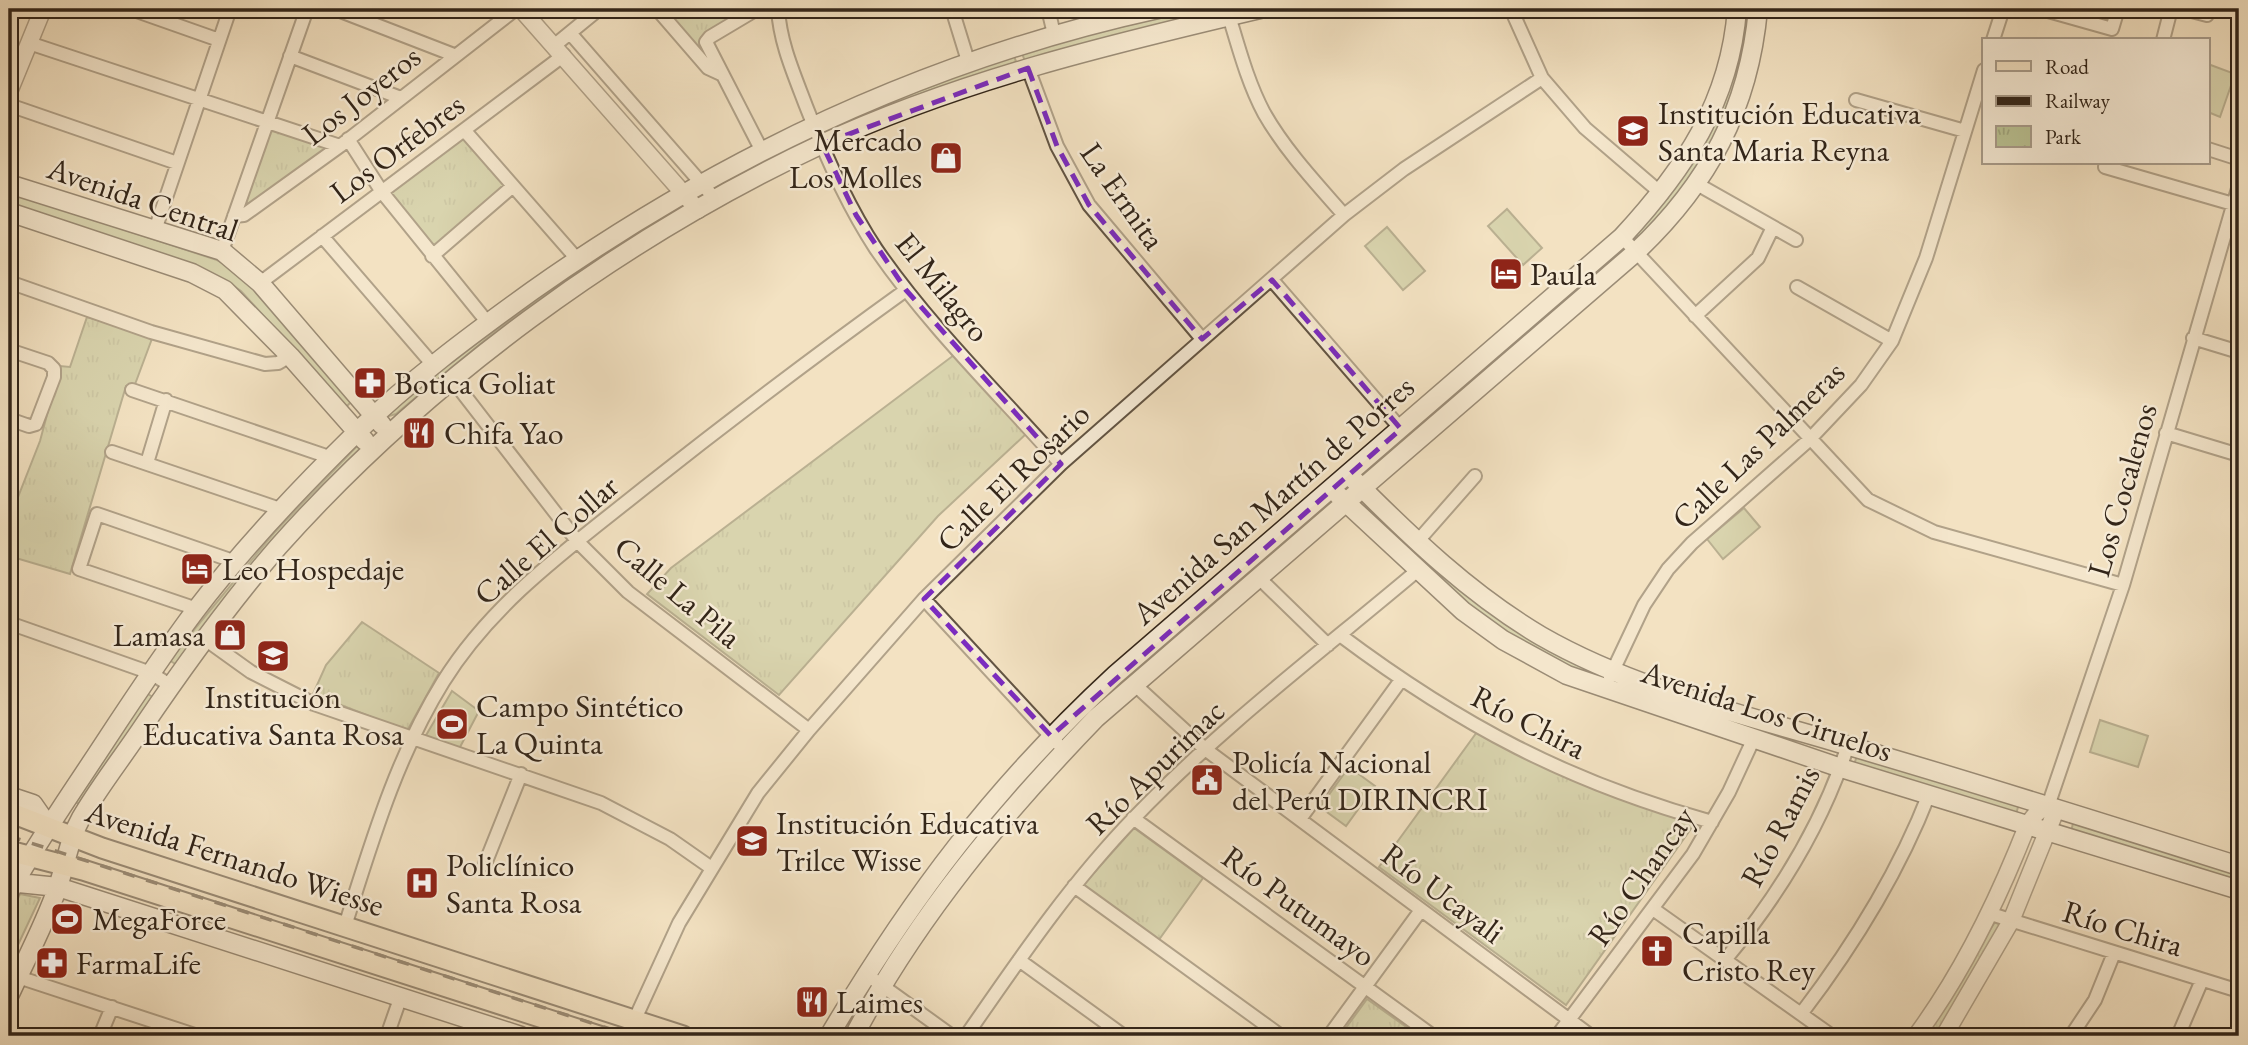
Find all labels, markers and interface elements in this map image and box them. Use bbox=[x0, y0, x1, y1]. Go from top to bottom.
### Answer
street label: Los Joyeros bbox=[293, 35, 429, 155]
legend bbox=[1982, 38, 2210, 164]
text: Road bbox=[2045, 53, 2089, 80]
street label: Los Orfebres bbox=[321, 84, 473, 212]
text: Railway bbox=[2045, 87, 2111, 114]
place label: Institución Educativa Santa Maria Reyna bbox=[1658, 92, 1921, 171]
school or university icon: Institución Educativa Santa Maria Reyna bbox=[1614, 112, 1652, 150]
place label: Mercado Los Molles bbox=[789, 119, 922, 198]
text: Park bbox=[2045, 123, 2082, 150]
street label: La Ermita bbox=[1071, 134, 1175, 258]
shop icon: Mercado Los Molles bbox=[927, 139, 965, 177]
street label: Avenida Central bbox=[41, 146, 244, 251]
street label: El Milagro bbox=[886, 223, 1000, 351]
place label: Paula bbox=[1530, 253, 1596, 295]
hotel icon: Paula bbox=[1487, 255, 1525, 293]
street label: Calle Las Palmeras bbox=[1662, 352, 1854, 538]
place label: Botica Goliat bbox=[394, 362, 555, 404]
pharmacy icon: Botica Goliat bbox=[351, 364, 389, 402]
street label: Avenida San Martín de Porres bbox=[1122, 366, 1423, 635]
street label: Calle El Rosario bbox=[927, 393, 1099, 561]
street label: Los Cocalenos bbox=[2077, 398, 2167, 582]
place label: Chifa Yao bbox=[444, 412, 564, 454]
restaurant icon: Chifa Yao bbox=[400, 414, 438, 452]
street label: Calle El Collar bbox=[465, 465, 627, 614]
street label: Calle La Pila bbox=[606, 527, 750, 658]
place label: Leo Hospedaje bbox=[222, 548, 404, 590]
hotel icon: Leo Hospedaje bbox=[178, 550, 216, 588]
place label: Lamasa bbox=[113, 614, 205, 656]
shop icon: Lamasa bbox=[211, 616, 249, 654]
school or university icon: Institución Educativa Santa Rosa bbox=[254, 637, 292, 675]
street label: Avenida Los Ciruelos bbox=[1635, 650, 1898, 771]
street label: Río Chira bbox=[1464, 675, 1594, 769]
place label: Institución Educativa Santa Rosa bbox=[142, 676, 404, 755]
place label: Campo Sintético La Quinta bbox=[476, 685, 684, 764]
street label: Río Apurimac bbox=[1076, 690, 1234, 844]
sports icon: Campo Sintético La Quinta bbox=[433, 705, 471, 743]
place label: Policía Nacional del Perú DIRINCRI bbox=[1232, 741, 1488, 820]
street label: Río Ramis bbox=[1731, 758, 1829, 894]
public building icon: Policía Nacional del Perú DIRINCRI bbox=[1188, 761, 1226, 799]
street label: Avenida Fernando Wiesse bbox=[79, 790, 390, 926]
street label: Río Chancay bbox=[1578, 797, 1705, 954]
place label: Institución Educativa Trilce Wisse bbox=[776, 802, 1039, 881]
school or university icon: Institución Educativa Trilce Wisse bbox=[733, 822, 771, 860]
street label: Río Ucayali bbox=[1373, 833, 1513, 953]
street label: Río Putumayo bbox=[1214, 836, 1384, 976]
place label: Policlínico Santa Rosa bbox=[446, 844, 582, 923]
hospital icon: Policlínico Santa Rosa bbox=[403, 864, 441, 902]
street label: Río Chira bbox=[2058, 890, 2188, 966]
place label: MegaForce bbox=[92, 898, 226, 940]
sports icon: MegaForce bbox=[48, 900, 86, 938]
place label: Capilla Cristo Rey bbox=[1682, 912, 1816, 991]
church icon: Capilla Cristo Rey bbox=[1638, 932, 1676, 970]
place label: FarmaLife bbox=[76, 942, 201, 984]
pharmacy icon: FarmaLife bbox=[33, 944, 71, 982]
place label: Laimes bbox=[836, 981, 923, 1023]
restaurant icon: Laimes bbox=[793, 983, 831, 1021]

